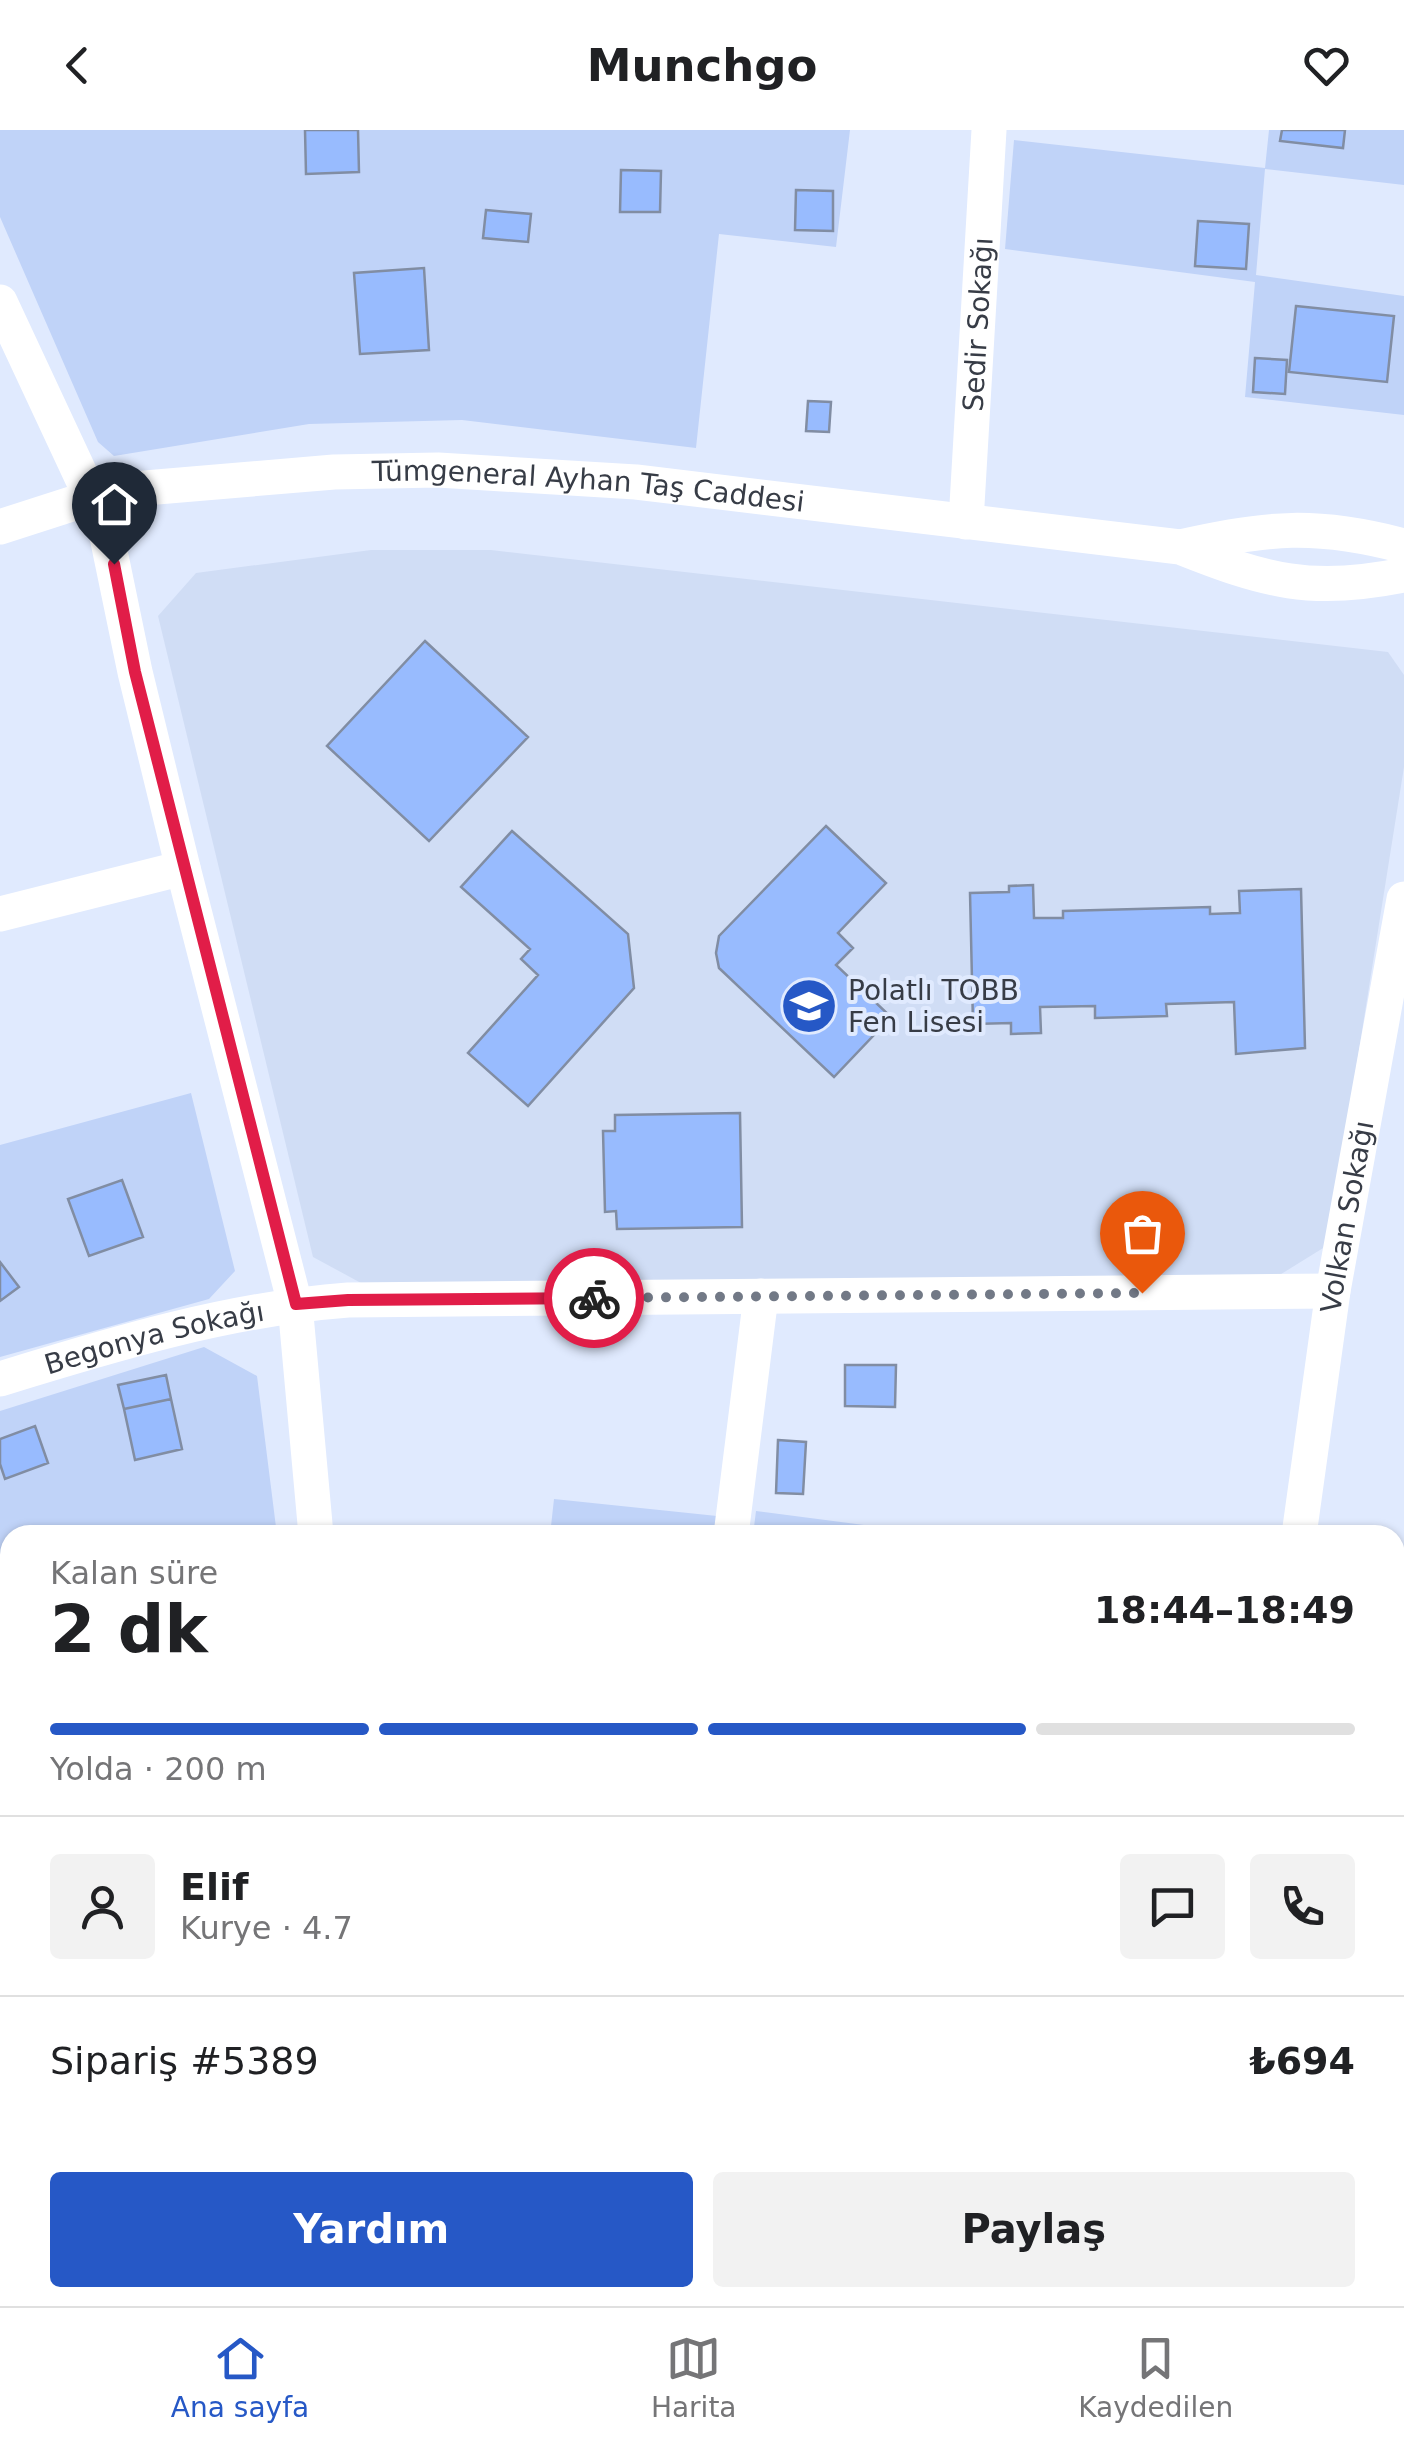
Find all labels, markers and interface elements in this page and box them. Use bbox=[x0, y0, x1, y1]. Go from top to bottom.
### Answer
icon: back bbox=[50, 38, 105, 93]
icon: heart bbox=[1299, 38, 1354, 93]
text: Munchgo bbox=[587, 39, 817, 92]
street label: Sedir Sokağı bbox=[957, 236, 1000, 412]
street label: Tümgeneral Ayhan Taş Caddesi bbox=[370, 454, 806, 519]
pin bbox=[72, 462, 157, 565]
icon: home bbox=[87, 477, 142, 532]
place label: Polatlı TOBB Fen Lisesi bbox=[848, 974, 1019, 1039]
school or university icon: Polatlı TOBB Fen Lisesi bbox=[779, 976, 839, 1036]
street label: Volkan Sokağı bbox=[1314, 1118, 1381, 1315]
pin bbox=[1100, 1191, 1185, 1294]
icon: bag bbox=[1115, 1206, 1170, 1261]
courier bbox=[544, 1248, 644, 1348]
icon: bike bbox=[567, 1271, 622, 1326]
street label: Begonya Sokağı bbox=[41, 1295, 267, 1381]
text: Kalan süre bbox=[50, 1554, 218, 1592]
text: 18:44–18:49 bbox=[1094, 1588, 1355, 1632]
text: 2 dk bbox=[50, 1592, 208, 1667]
text: Yolda · 200 m bbox=[50, 1750, 267, 1788]
button: person bbox=[50, 1854, 155, 1959]
button: chat bbox=[1120, 1854, 1225, 1959]
button: phone bbox=[1250, 1854, 1355, 1959]
text: Elif bbox=[180, 1865, 249, 1909]
text: Kurye · 4.7 bbox=[180, 1909, 353, 1947]
text: Sipariş #5389 bbox=[50, 2039, 319, 2083]
text: ₺694 bbox=[1249, 2039, 1355, 2083]
button: Yardım bbox=[50, 2172, 693, 2287]
button: Paylaş bbox=[713, 2172, 1355, 2287]
tab: Ana sayfa bbox=[171, 2331, 309, 2424]
tab: Harita bbox=[651, 2331, 737, 2424]
tab: Kaydedilen bbox=[1078, 2331, 1233, 2424]

